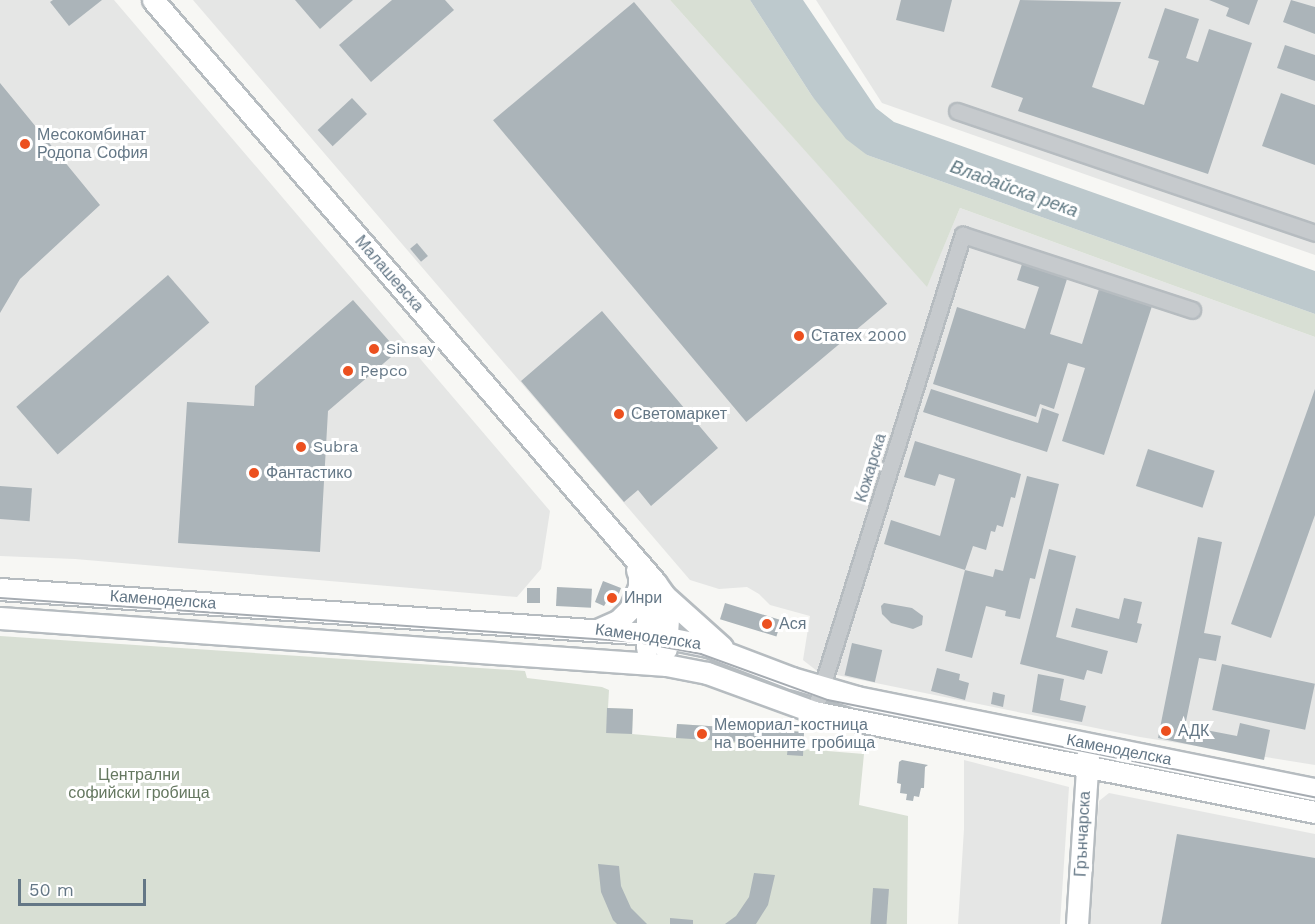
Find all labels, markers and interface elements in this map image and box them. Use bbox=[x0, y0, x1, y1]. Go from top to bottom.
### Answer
place label: Месокомбинат Родопа София bbox=[37, 125, 148, 163]
marker: Месокомбинат Родопа София bbox=[18, 137, 32, 151]
water label: Владайска река bbox=[947, 156, 1081, 222]
street label: Малашевска bbox=[351, 232, 427, 316]
place label: Статех 2000 bbox=[811, 326, 907, 346]
marker: Статех 2000 bbox=[792, 329, 806, 343]
place label: Sinsay bbox=[386, 339, 436, 359]
marker: Sinsay bbox=[367, 342, 381, 356]
place label: Pepco bbox=[360, 361, 407, 381]
marker: Pepco bbox=[341, 364, 355, 378]
place label: Светомаркет bbox=[631, 404, 727, 424]
marker: Светомаркет bbox=[612, 407, 626, 421]
street label: Кожарска bbox=[851, 431, 891, 505]
place label: Subra bbox=[313, 437, 358, 457]
marker: Subra bbox=[294, 440, 308, 454]
place label: Фантастико bbox=[266, 463, 352, 483]
marker: Фантастико bbox=[247, 466, 261, 480]
street label: Каменоделска bbox=[109, 587, 217, 613]
place label: Инри bbox=[624, 588, 662, 608]
marker: Инри bbox=[605, 591, 619, 605]
place label: Ася bbox=[779, 614, 806, 634]
marker: Ася bbox=[760, 617, 774, 631]
street label: Каменоделска bbox=[594, 620, 702, 654]
place label: Мемориал-костница на военните гробища bbox=[714, 715, 875, 753]
place label: АДК bbox=[1178, 721, 1209, 741]
marker: АДК bbox=[1159, 724, 1173, 738]
marker: Мемориал-костница на военните гробища bbox=[695, 727, 709, 741]
street label: Каменоделска bbox=[1065, 730, 1173, 770]
park label: Централни софийски гробища bbox=[68, 765, 210, 803]
street label: Грънчарска bbox=[1071, 791, 1095, 877]
scale bar bbox=[21, 867, 148, 905]
text: 50 m bbox=[29, 879, 74, 900]

